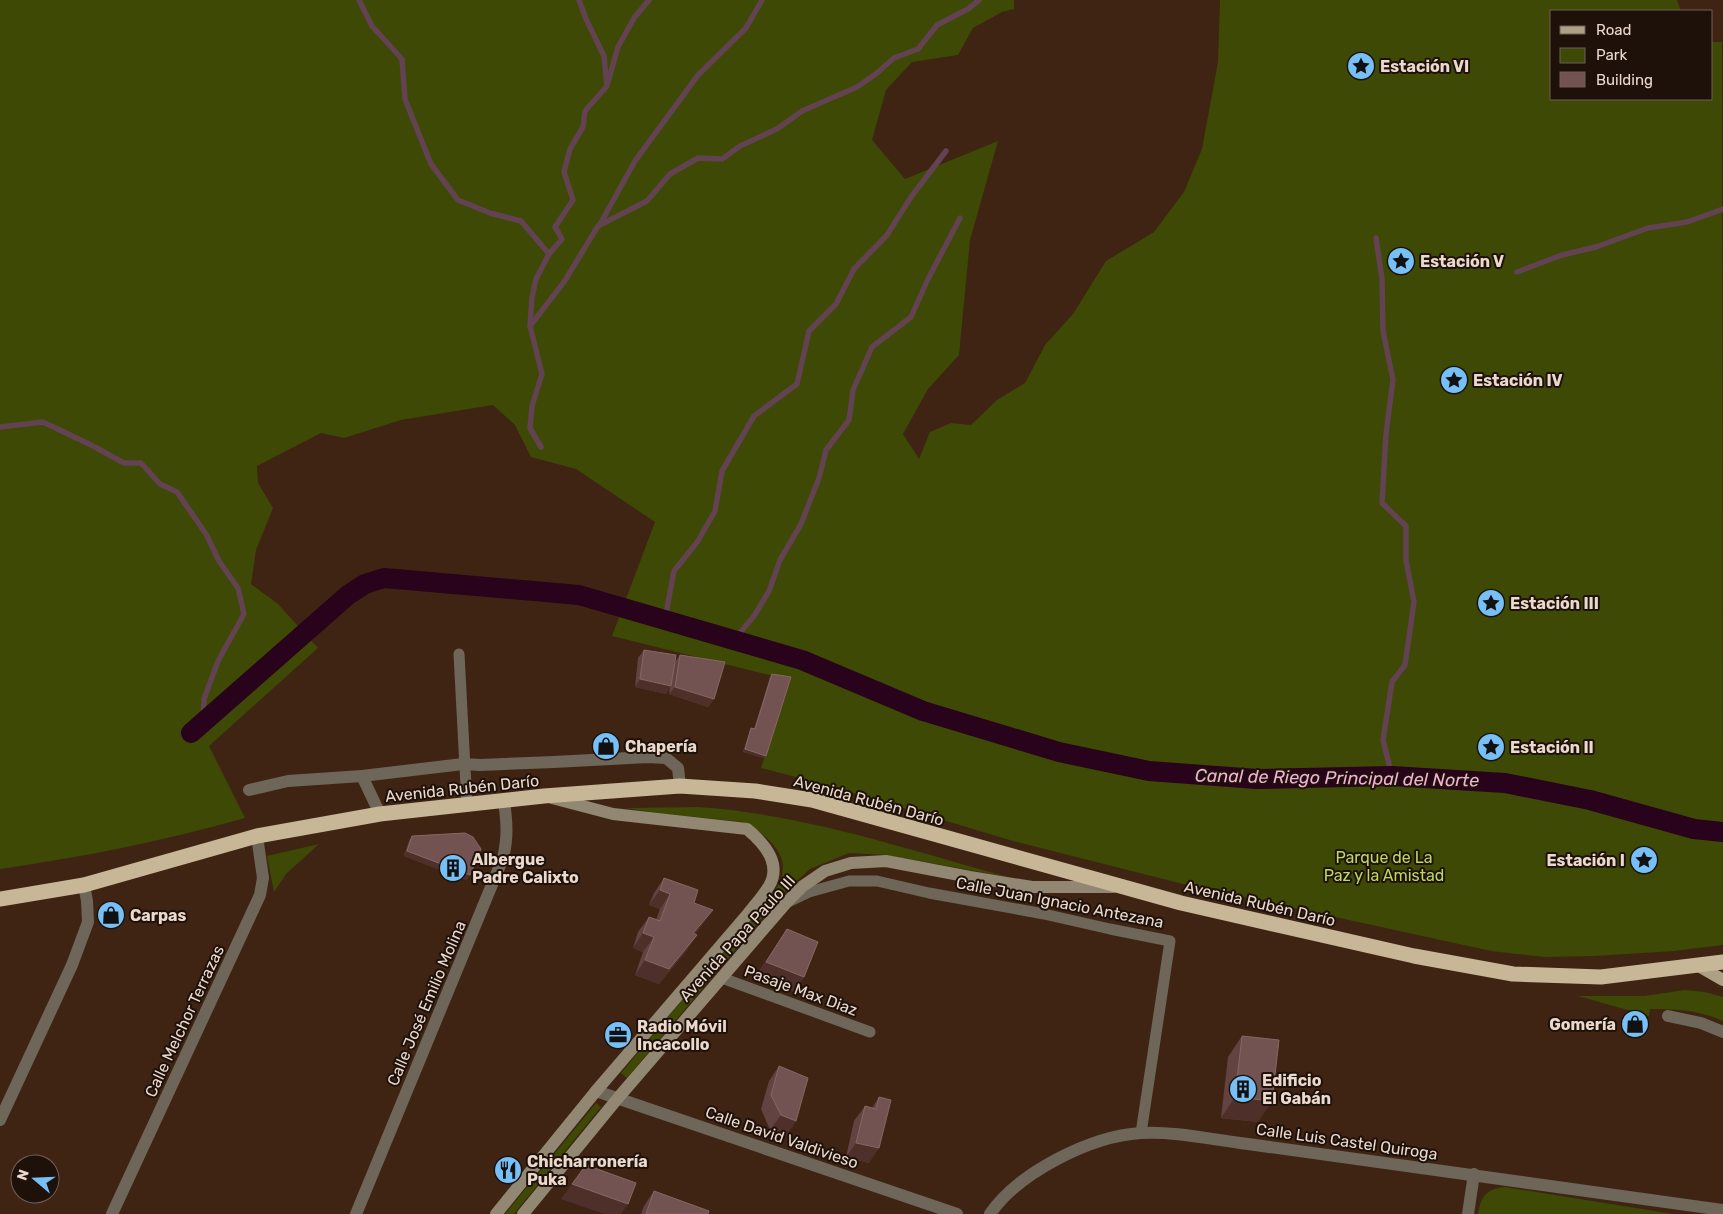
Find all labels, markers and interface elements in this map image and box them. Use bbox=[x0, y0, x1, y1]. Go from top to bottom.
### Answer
legend bbox=[1550, 10, 1713, 100]
text: Road bbox=[1596, 21, 1632, 39]
text: Park bbox=[1596, 46, 1627, 64]
place icon: Estación VI bbox=[1346, 51, 1376, 81]
place label: Estación VI bbox=[1380, 57, 1469, 76]
text: Building bbox=[1596, 71, 1653, 89]
place icon: Estación V bbox=[1386, 246, 1416, 276]
place label: Estación V bbox=[1420, 252, 1504, 271]
place icon: Estación IV bbox=[1439, 365, 1469, 395]
place label: Estación IV bbox=[1473, 371, 1563, 390]
place icon: Estación III bbox=[1476, 588, 1506, 618]
place label: Estación III bbox=[1510, 594, 1599, 613]
shop icon: Chapería bbox=[591, 731, 621, 761]
place icon: Estación II bbox=[1476, 732, 1506, 762]
place label: Chapería bbox=[625, 737, 697, 756]
place label: Estación II bbox=[1510, 738, 1594, 757]
water label: Canal de Riego Principal del Norte bbox=[1195, 765, 1479, 791]
street label: Avenida Rubén Darío bbox=[384, 771, 540, 806]
street label: Avenida Rubén Darío bbox=[792, 771, 946, 830]
place icon: Estación I bbox=[1629, 845, 1659, 875]
park label: Parque de La Paz y la Amistad bbox=[1324, 848, 1444, 885]
place label: Albergue Padre Calixto bbox=[472, 850, 579, 887]
place label: Estación I bbox=[1546, 851, 1625, 870]
building icon: Albergue Padre Calixto bbox=[438, 853, 468, 883]
street label: Avenida Papa Paulo III bbox=[676, 871, 799, 1005]
street label: Calle Juan Ignacio Antezana bbox=[954, 873, 1165, 932]
street label: Avenida Rubén Darío bbox=[1182, 877, 1337, 930]
shop icon: Carpas bbox=[96, 900, 126, 930]
place label: Carpas bbox=[130, 906, 186, 925]
street label: Calle José Emilio Molina bbox=[383, 918, 470, 1089]
street label: Calle Melchor Terrazas bbox=[141, 942, 228, 1100]
street label: Pasaje Max Diaz bbox=[742, 961, 860, 1020]
shop icon: Gomería bbox=[1620, 1009, 1650, 1039]
place label: Gomería bbox=[1549, 1015, 1616, 1034]
place label: Radio Móvil Incacollo bbox=[637, 1017, 727, 1054]
office icon: Radio Móvil Incacollo bbox=[603, 1020, 633, 1050]
place label: Edificio El Gabán bbox=[1262, 1071, 1331, 1108]
building icon: Edificio El Gabán bbox=[1228, 1074, 1258, 1104]
street label: Calle David Valdivieso bbox=[703, 1102, 861, 1173]
street label: Calle Luis Castel Quiroga bbox=[1255, 1119, 1439, 1164]
place label: Chicharronería Puka bbox=[527, 1152, 648, 1189]
north arrow bbox=[10, 1154, 60, 1204]
restaurant icon: Chicharronería Puka bbox=[493, 1155, 523, 1185]
text: N bbox=[14, 1167, 33, 1182]

